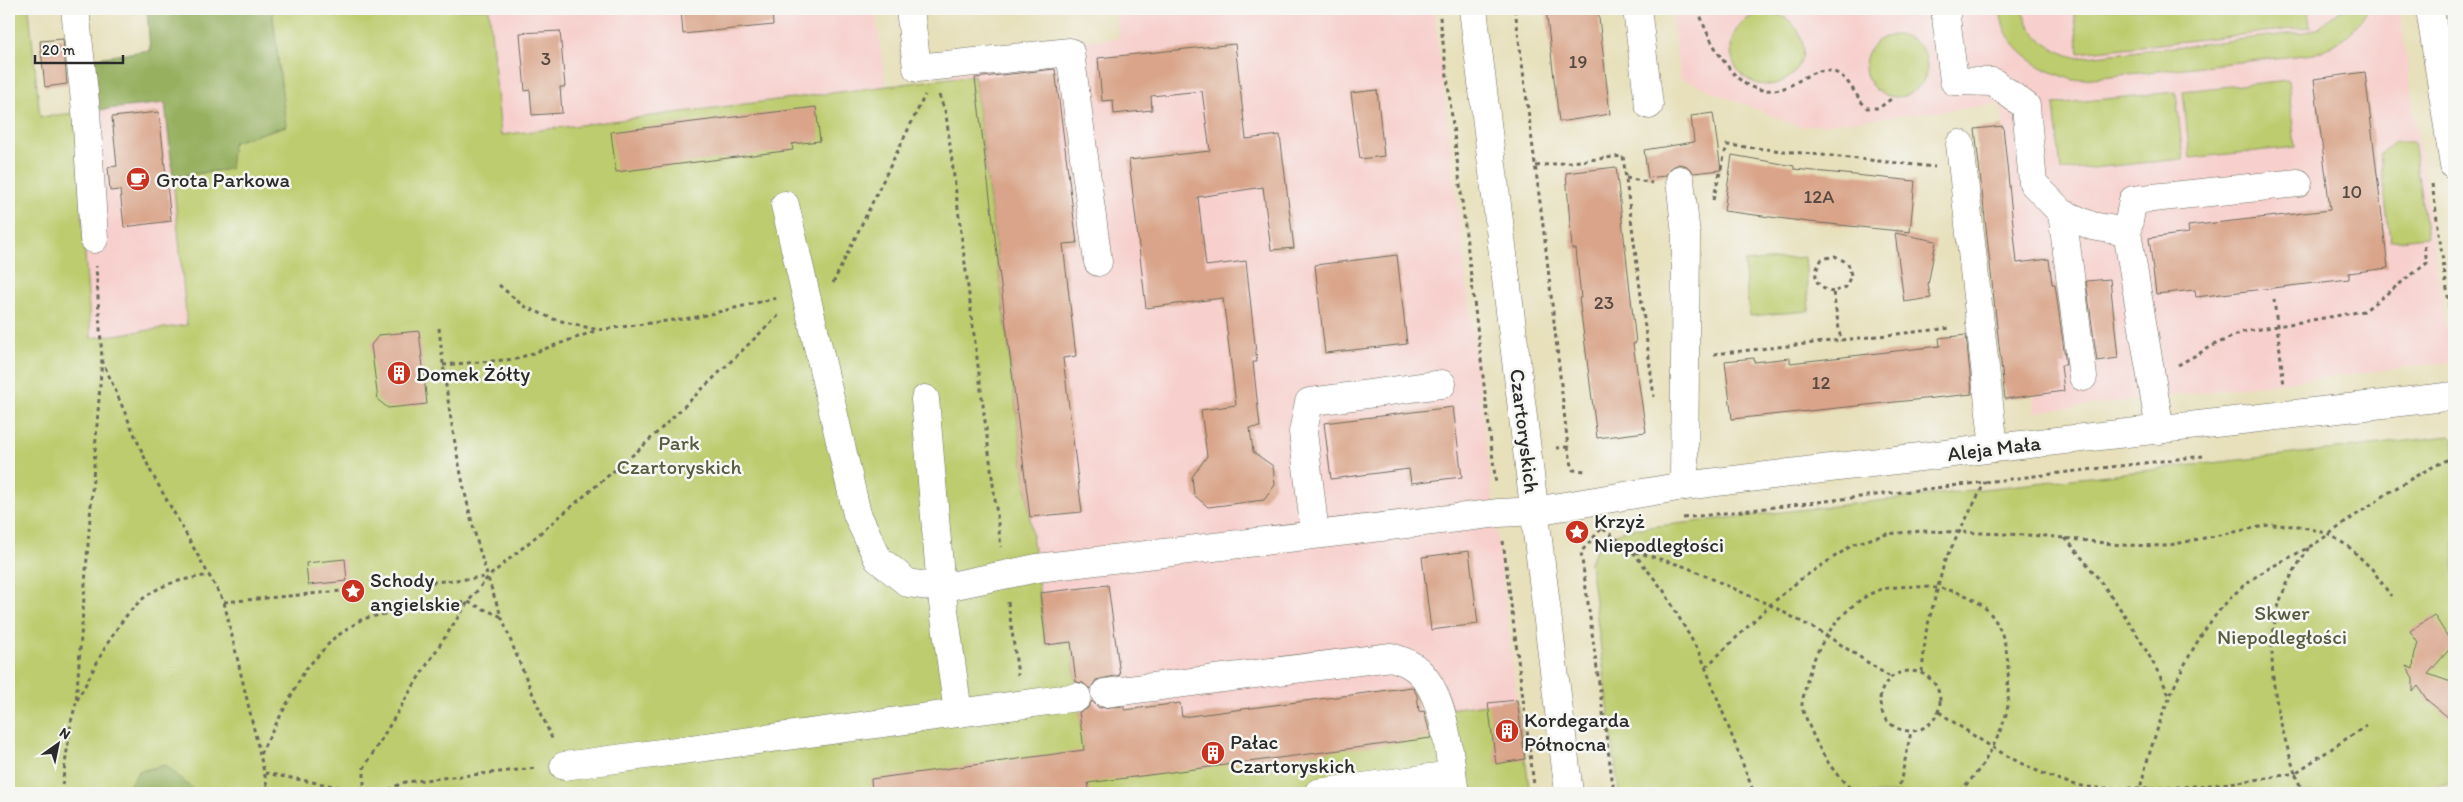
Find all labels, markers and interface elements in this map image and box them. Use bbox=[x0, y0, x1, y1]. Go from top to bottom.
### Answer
scale bar bbox=[35, 32, 122, 64]
text: 20 m bbox=[42, 41, 76, 59]
house number: 3 bbox=[541, 47, 551, 70]
house number: 19 bbox=[1569, 50, 1587, 73]
cafe icon: Grota Parkowa bbox=[125, 166, 151, 192]
place label: Grota Parkowa bbox=[156, 167, 290, 192]
house number: 10 bbox=[2342, 180, 2362, 203]
house number: 12A bbox=[1804, 185, 1834, 208]
house number: 23 bbox=[1594, 291, 1614, 314]
building icon: Domek Żółty bbox=[386, 360, 412, 386]
place label: Domek Żółty bbox=[416, 361, 530, 386]
street label: Czartoryskich bbox=[1505, 367, 1545, 495]
house number: 12 bbox=[1812, 371, 1830, 394]
park label: Park Czartoryskich bbox=[616, 430, 742, 479]
street label: Aleja Mała bbox=[1946, 430, 2042, 466]
place label: Krzyż Niepodległości bbox=[1594, 508, 1724, 557]
place icon: Krzyż Niepodległości bbox=[1564, 519, 1590, 545]
place label: Schody angielskie bbox=[370, 567, 460, 616]
place icon: Schody angielskie bbox=[340, 578, 366, 604]
park label: Skwer Niepodległości bbox=[2217, 600, 2347, 649]
place label: Kordegarda Północna bbox=[1524, 707, 1630, 756]
building icon: Kordegarda Północna bbox=[1494, 718, 1520, 744]
north arrow bbox=[32, 720, 82, 770]
text: N bbox=[56, 724, 73, 743]
place label: Pałac Czartoryskich bbox=[1230, 729, 1355, 778]
building icon: Pałac Czartoryskich bbox=[1200, 740, 1226, 766]

